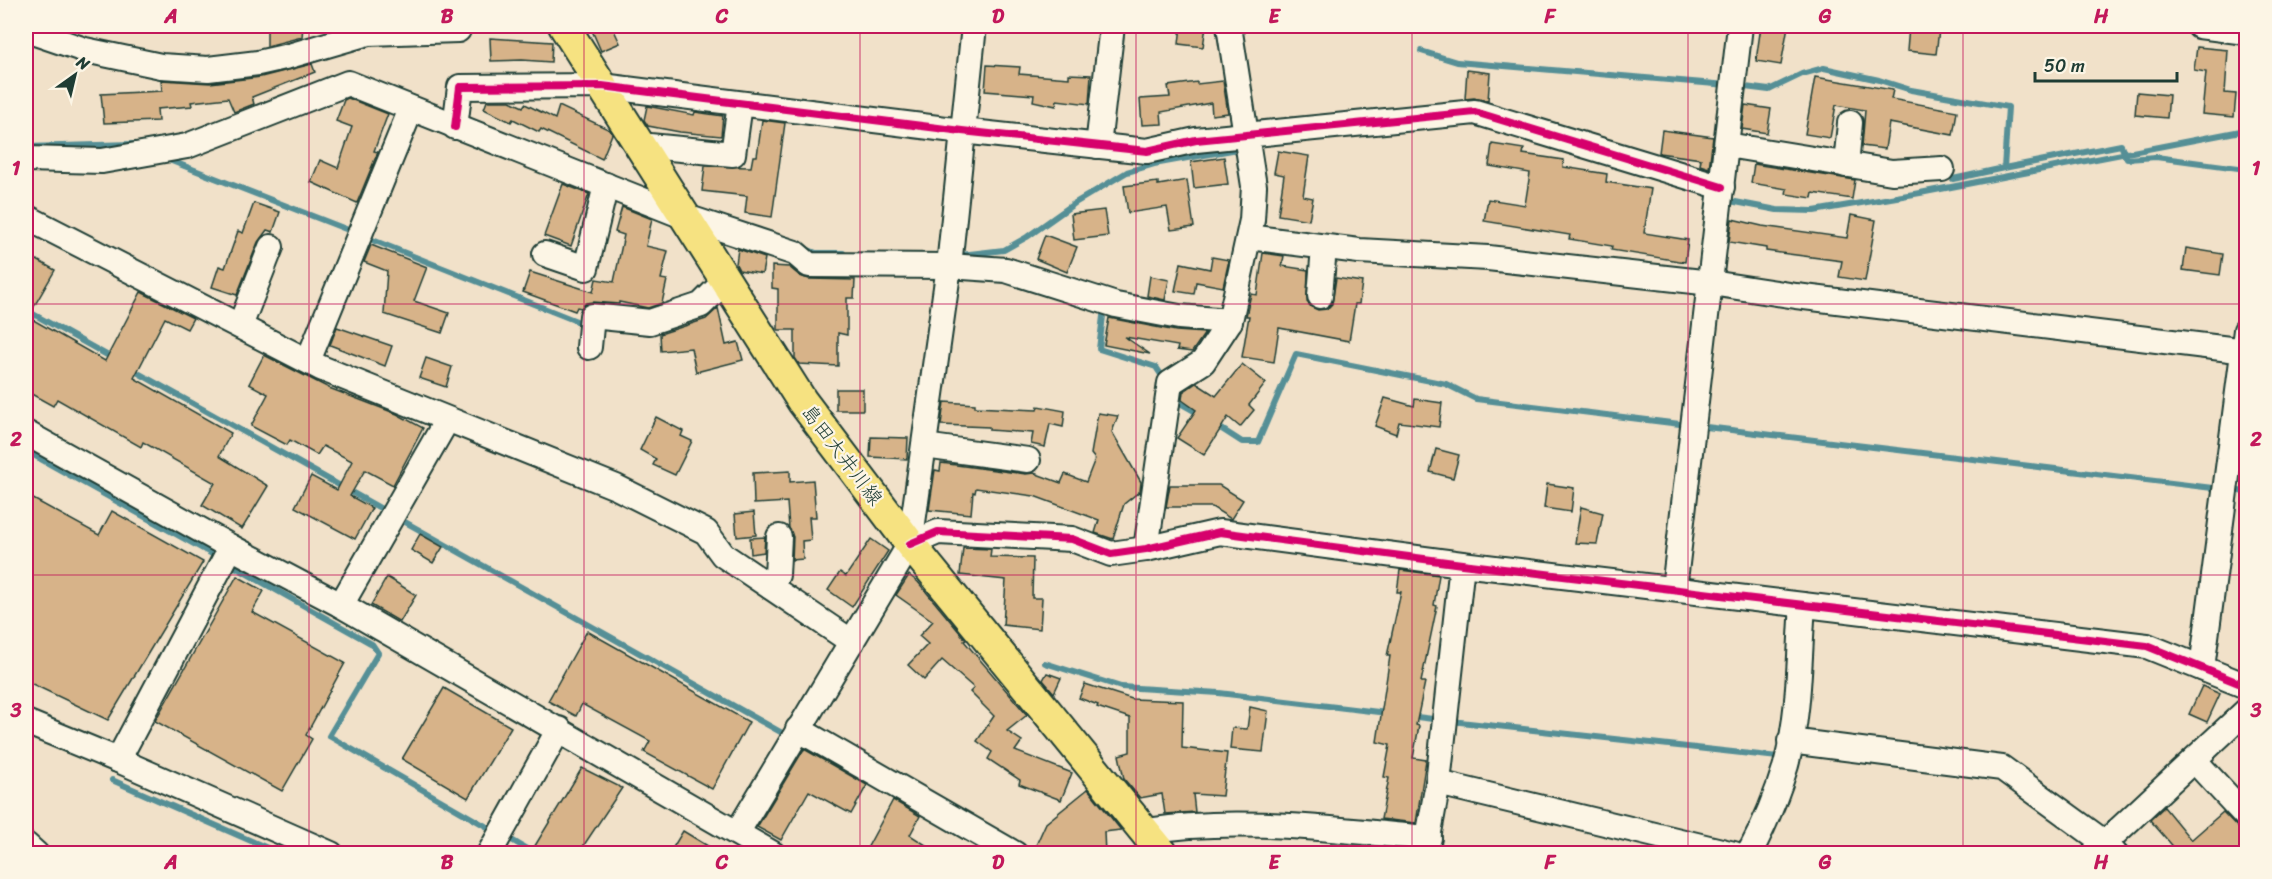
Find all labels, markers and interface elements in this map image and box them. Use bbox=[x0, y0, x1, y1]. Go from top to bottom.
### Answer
text: A bbox=[163, 0, 178, 34]
text: B bbox=[441, 0, 454, 34]
text: C bbox=[715, 0, 729, 34]
text: D bbox=[992, 0, 1005, 34]
text: E bbox=[1268, 0, 1281, 34]
text: F bbox=[1544, 0, 1557, 34]
text: G bbox=[1818, 0, 1832, 34]
text: H bbox=[2093, 0, 2109, 34]
north arrow bbox=[45, 45, 105, 105]
scale bar bbox=[2035, 45, 2178, 83]
text: N bbox=[70, 47, 97, 79]
text: 50 m bbox=[2044, 50, 2085, 82]
text: 1 bbox=[12, 151, 21, 186]
text: 1 bbox=[2252, 151, 2261, 186]
street label: 島田大井川線 bbox=[792, 397, 892, 513]
text: 2 bbox=[9, 422, 22, 457]
text: 2 bbox=[2249, 422, 2262, 457]
text: 3 bbox=[10, 693, 22, 728]
text: 3 bbox=[2250, 693, 2262, 728]
text: A bbox=[163, 845, 178, 879]
text: B bbox=[441, 845, 454, 879]
text: C bbox=[715, 845, 729, 879]
text: D bbox=[992, 845, 1005, 879]
text: E bbox=[1268, 845, 1281, 879]
text: F bbox=[1544, 845, 1557, 879]
text: G bbox=[1818, 845, 1832, 879]
text: H bbox=[2093, 845, 2109, 879]

